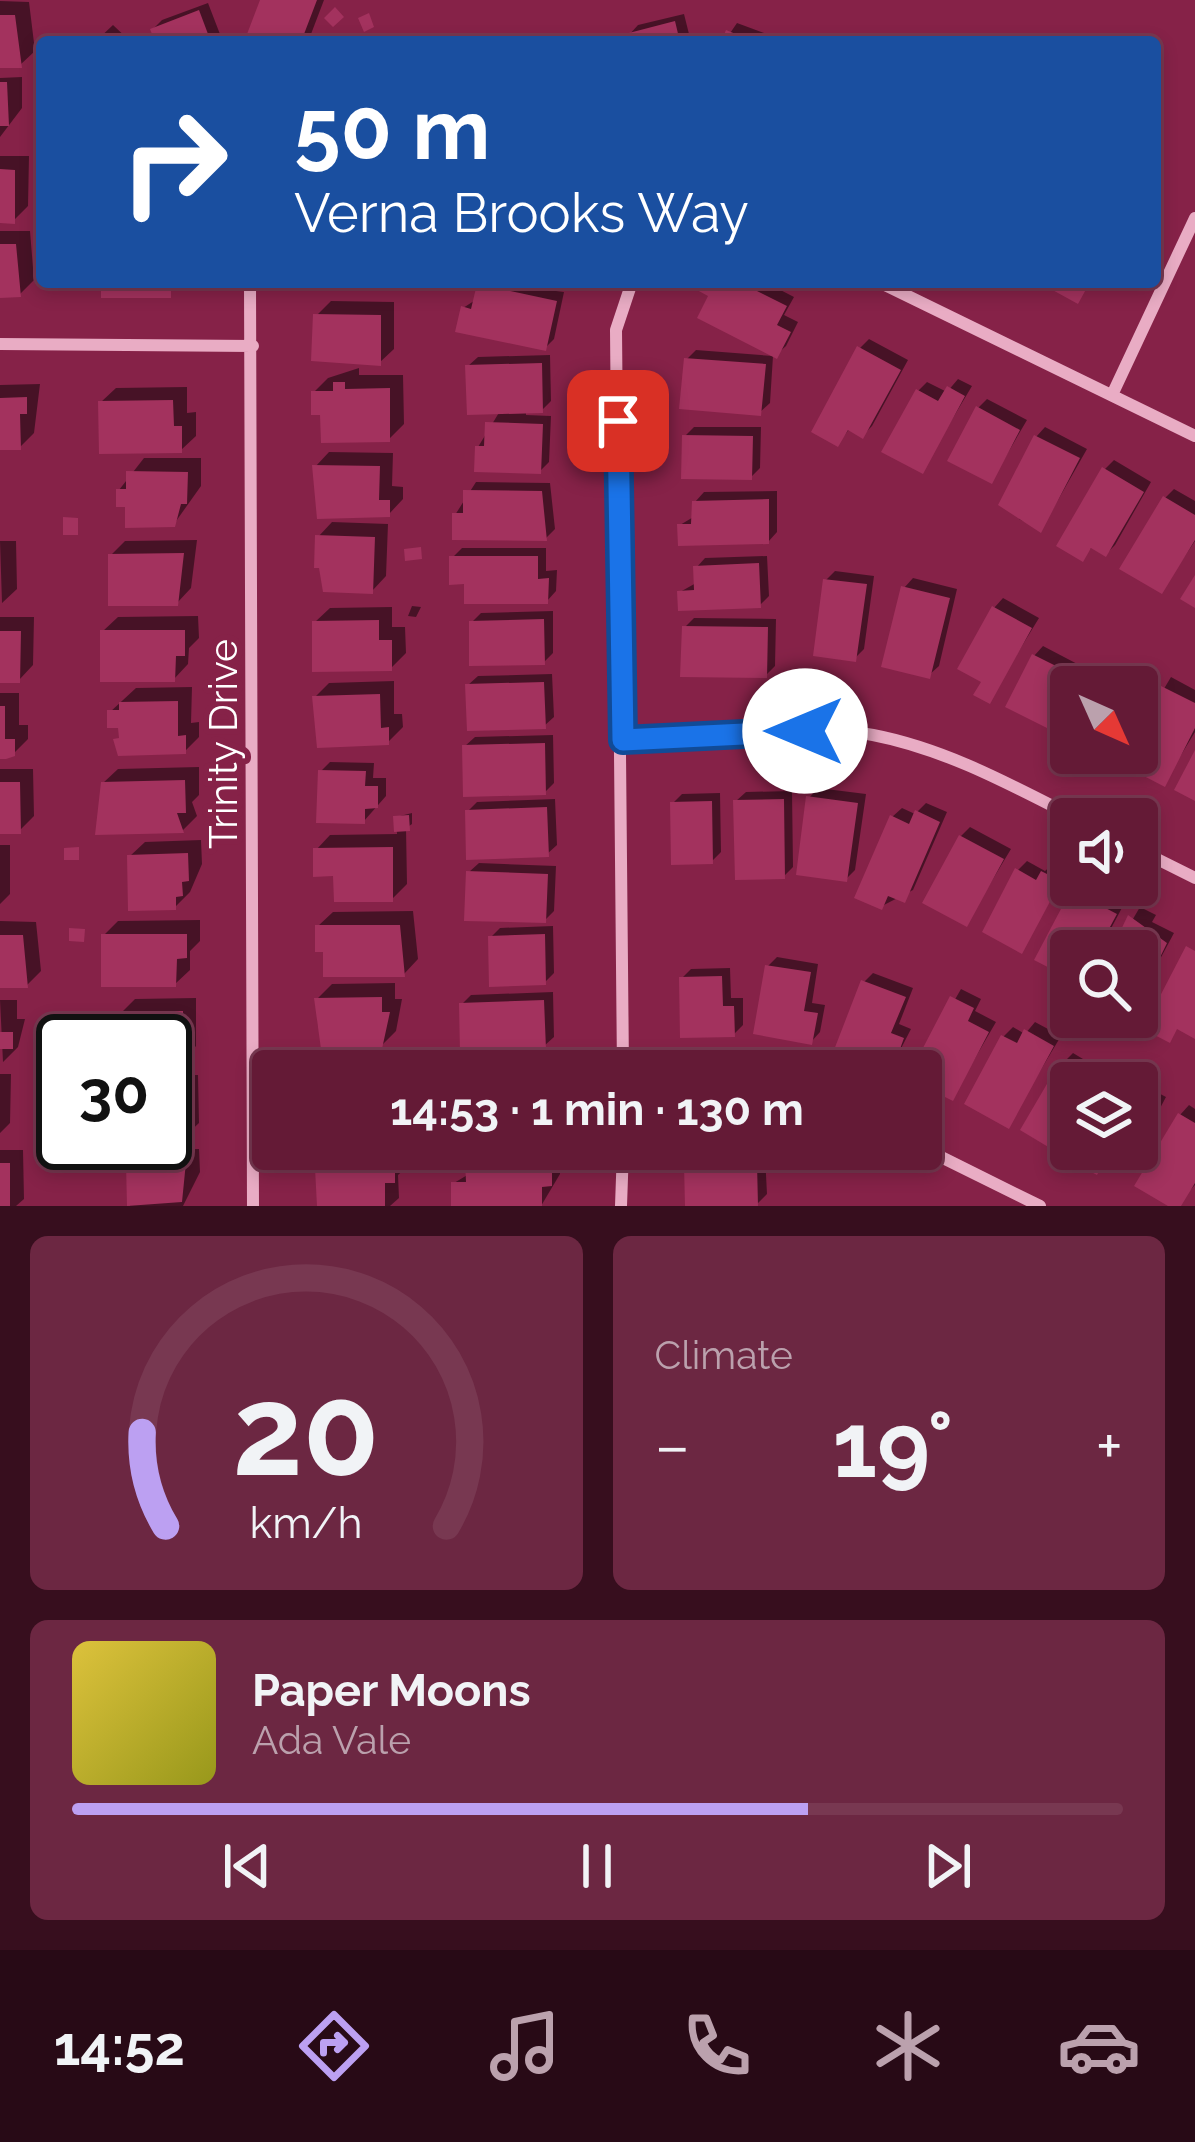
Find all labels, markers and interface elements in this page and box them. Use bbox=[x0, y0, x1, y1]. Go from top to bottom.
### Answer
text: 50 m bbox=[294, 80, 490, 179]
icon: right bbox=[96, 84, 252, 240]
text: Verna Brooks Way bbox=[294, 181, 749, 245]
pin bbox=[567, 370, 669, 472]
icon: arrive bbox=[585, 388, 651, 454]
street label: Trinity Drive bbox=[200, 639, 246, 849]
north arrow bbox=[1050, 666, 1158, 774]
map controls bbox=[1050, 666, 1158, 1170]
position arrow bbox=[742, 668, 868, 794]
button: sound bbox=[1050, 798, 1158, 906]
button: search bbox=[1050, 930, 1158, 1038]
speed limit sign: 30 bbox=[36, 1014, 192, 1170]
button: layers bbox=[1050, 1062, 1158, 1170]
text: 14:53 · 1 min · 130 m bbox=[390, 1083, 804, 1136]
text: Climate bbox=[655, 1332, 793, 1378]
text: 20 bbox=[233, 1358, 380, 1504]
text: 19° bbox=[833, 1392, 953, 1498]
text: − bbox=[655, 1407, 690, 1484]
text: + bbox=[1096, 1407, 1123, 1484]
text: km/h bbox=[250, 1498, 363, 1548]
text: Paper Moons bbox=[252, 1664, 531, 1717]
text: Ada Vale bbox=[252, 1717, 411, 1763]
icon: previous bbox=[214, 1833, 280, 1899]
icon: pause bbox=[564, 1833, 630, 1899]
icon: next bbox=[915, 1833, 981, 1899]
icon: directions bbox=[292, 2004, 376, 2088]
icon: music bbox=[483, 2004, 567, 2088]
icon: phone bbox=[675, 2004, 759, 2088]
icon: climate bbox=[866, 2004, 950, 2088]
icon: car bbox=[1057, 2004, 1141, 2088]
text: 14:52 bbox=[54, 2014, 185, 2078]

